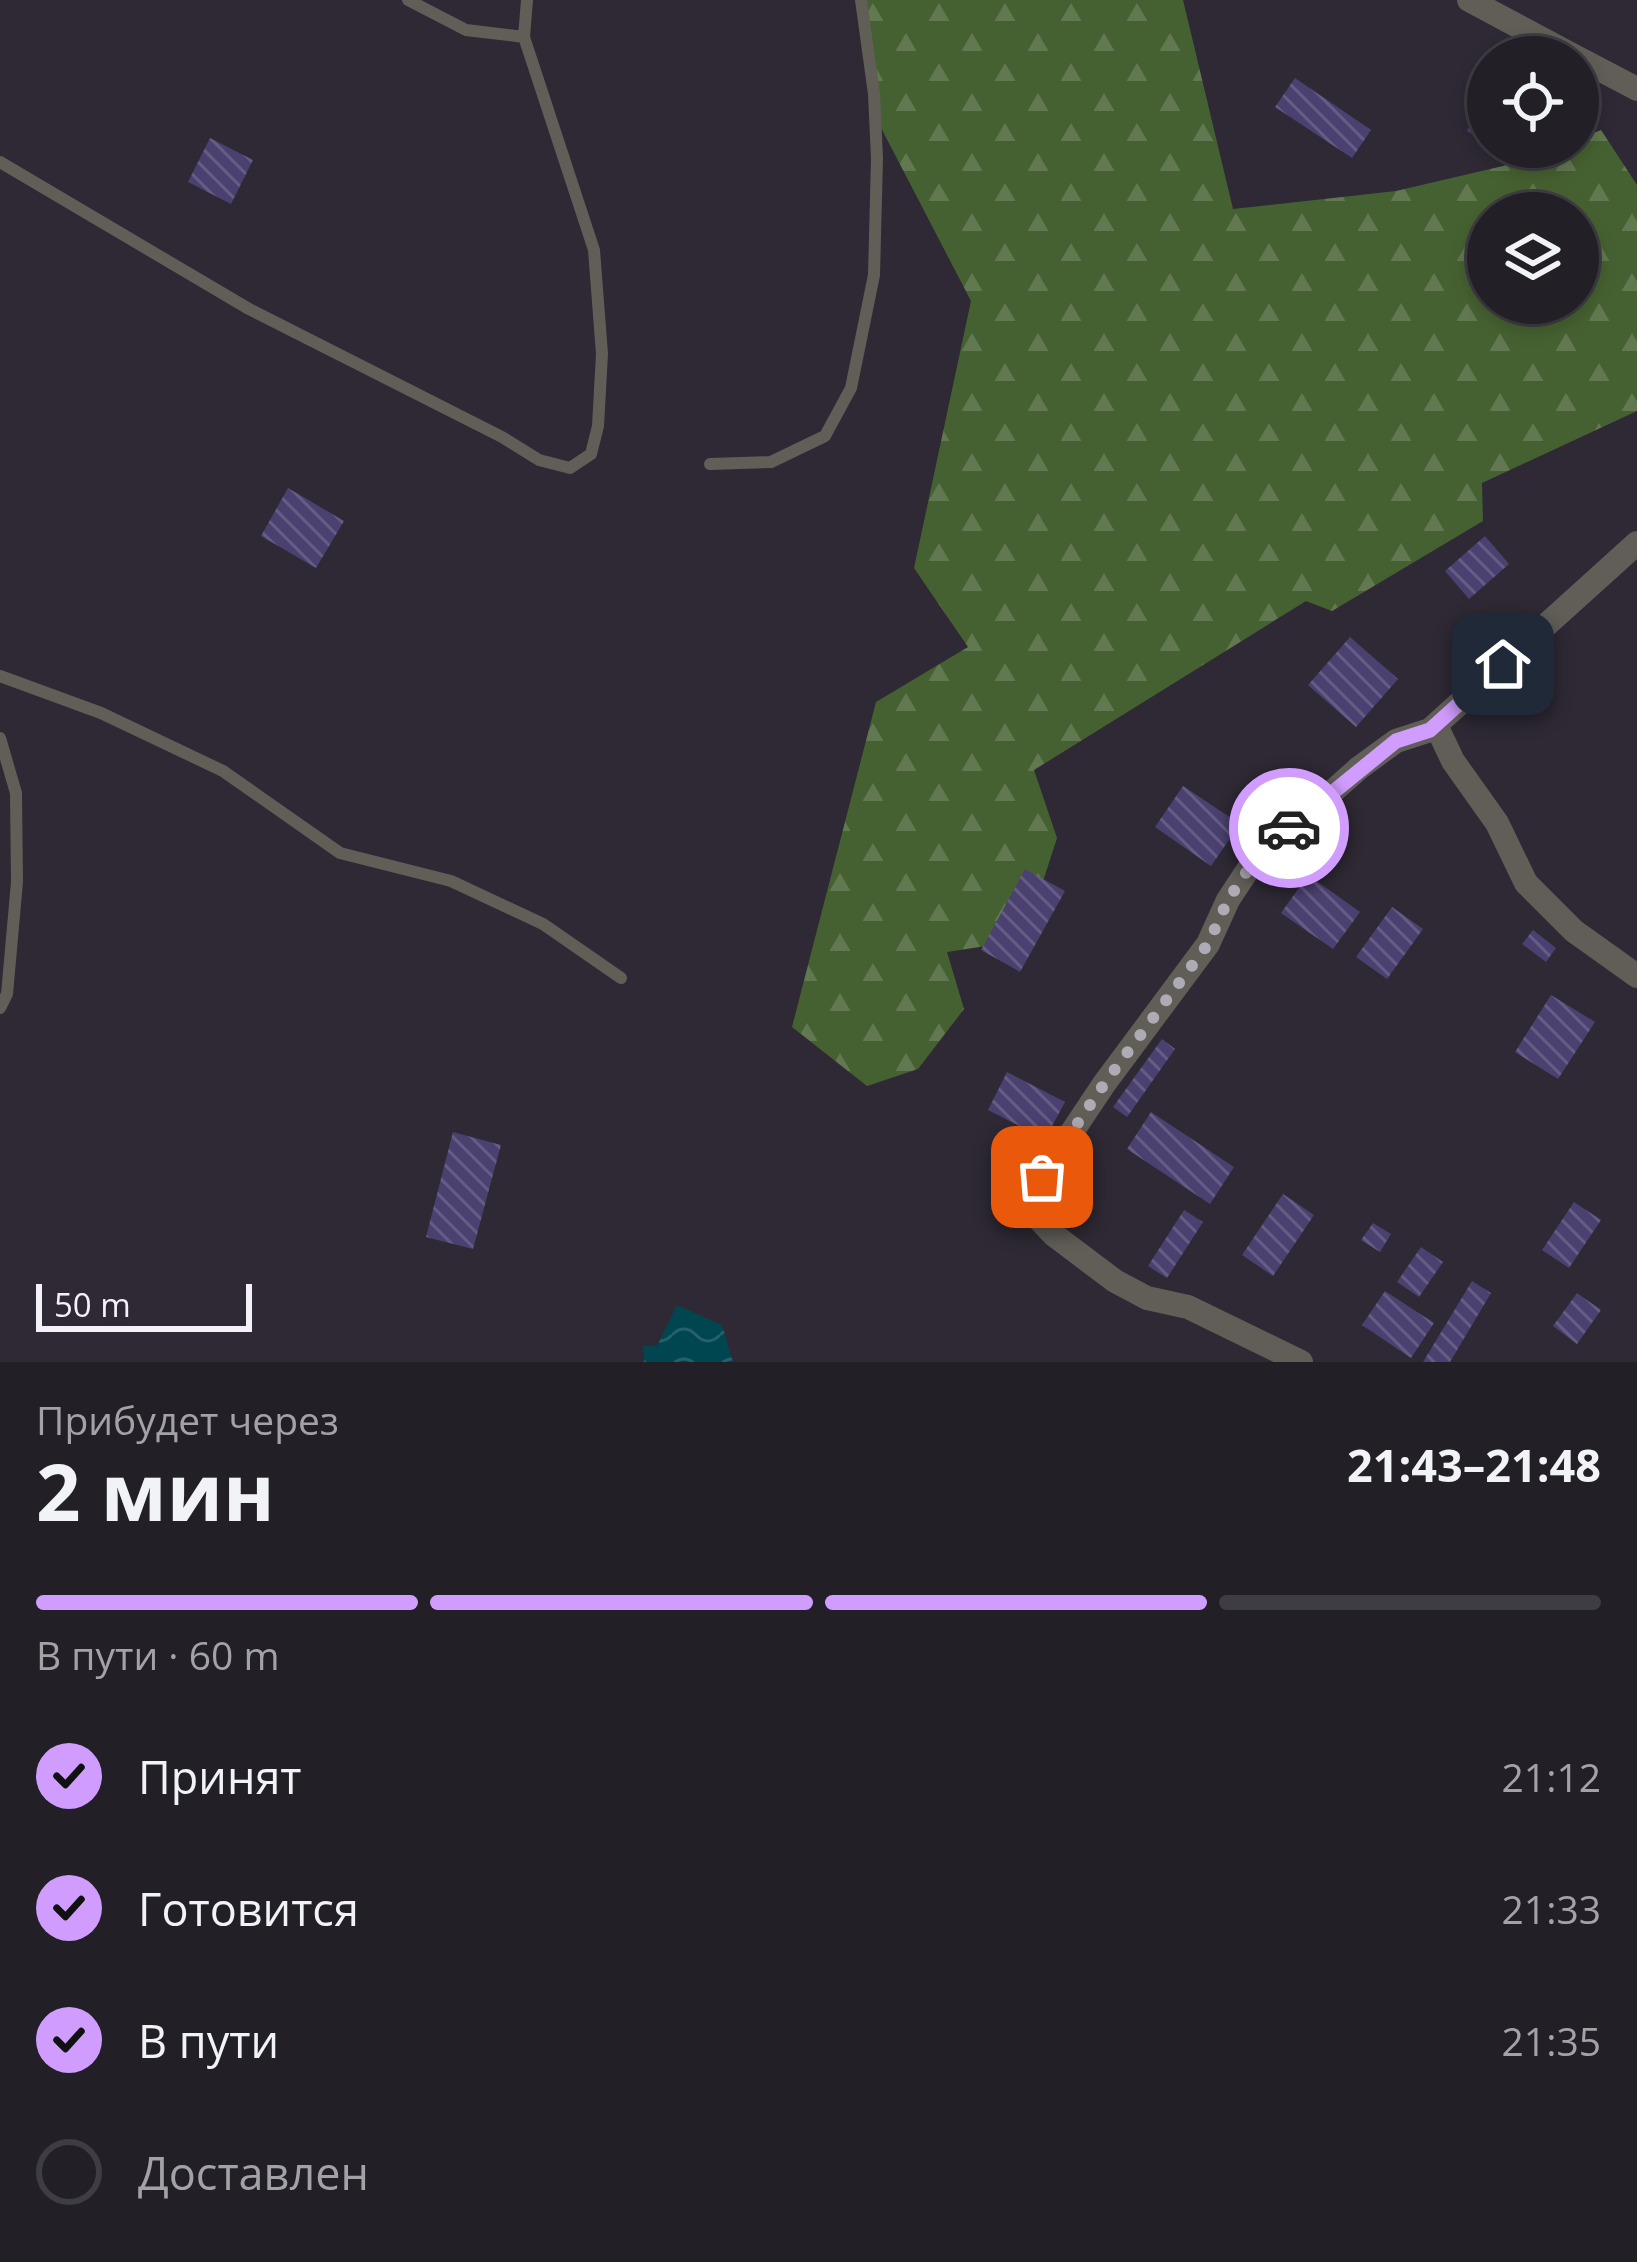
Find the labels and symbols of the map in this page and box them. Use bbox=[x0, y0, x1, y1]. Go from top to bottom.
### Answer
pin bbox=[1452, 613, 1554, 715]
courier bbox=[1229, 768, 1349, 888]
pin bbox=[991, 1126, 1093, 1228]
scale bar bbox=[36, 1278, 252, 1331]

